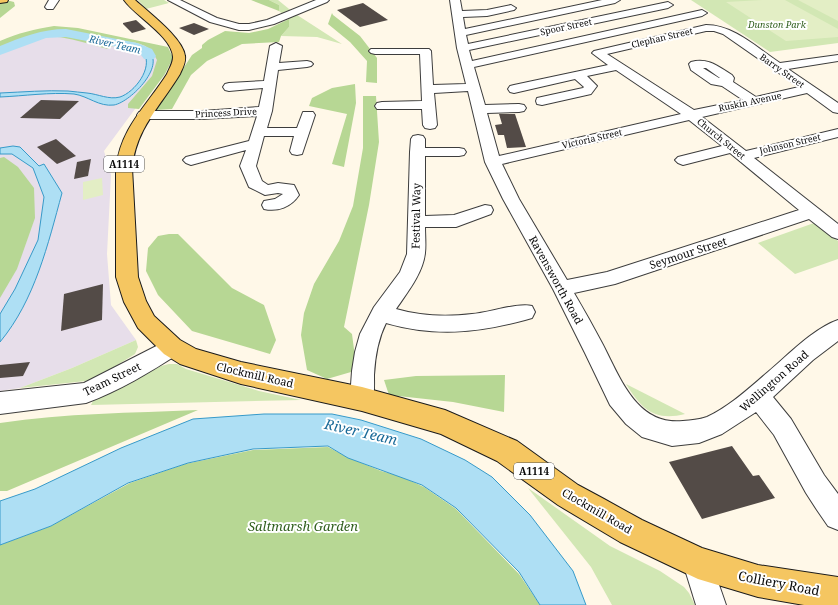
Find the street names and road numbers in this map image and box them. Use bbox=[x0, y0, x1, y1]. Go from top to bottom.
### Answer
street label: Spoor Street bbox=[539, 15, 593, 38]
street label: Clephan Street bbox=[630, 24, 694, 51]
street label: Barry Street bbox=[757, 50, 807, 91]
street label: Ruskin Avenue bbox=[717, 88, 783, 115]
street label: Princess Drive bbox=[195, 104, 257, 121]
street label: Church Street bbox=[694, 115, 748, 162]
street label: Victoria Street bbox=[561, 125, 623, 152]
street label: Johnson Street bbox=[757, 130, 822, 157]
road number: A1114 bbox=[104, 156, 144, 172]
street label: Festival Way bbox=[407, 182, 424, 249]
street label: Ravensworth Road bbox=[526, 233, 587, 327]
street label: Seymour Street bbox=[647, 233, 729, 272]
street label: Wellington Road bbox=[736, 346, 812, 415]
street label: Team Street bbox=[81, 358, 143, 399]
street label: Clockmill Road bbox=[215, 358, 295, 391]
road number: A1114 bbox=[514, 463, 554, 479]
street label: Clockmill Road bbox=[560, 484, 635, 537]
street label: Colliery Road bbox=[737, 566, 821, 600]

